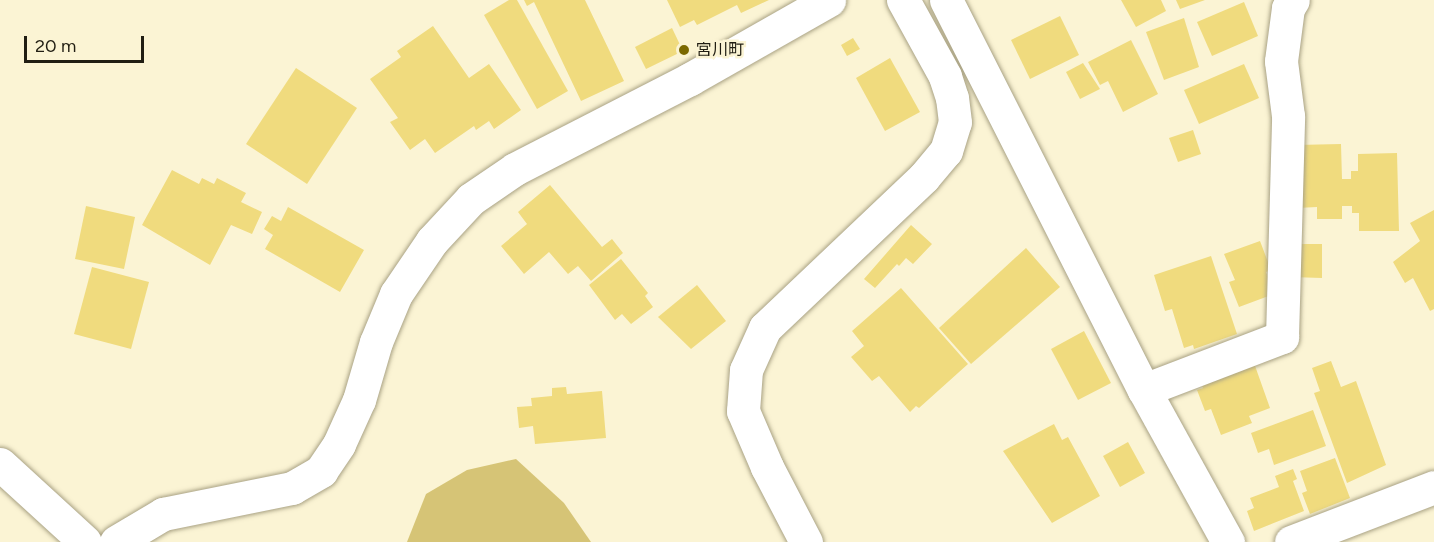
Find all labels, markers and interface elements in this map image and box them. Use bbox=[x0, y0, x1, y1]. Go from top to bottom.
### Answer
scale bar bbox=[27, 24, 147, 62]
text: 20 m bbox=[35, 35, 76, 57]
place label: 宮川町 bbox=[696, 40, 744, 60]
marker: 宮川町 bbox=[677, 43, 691, 57]

